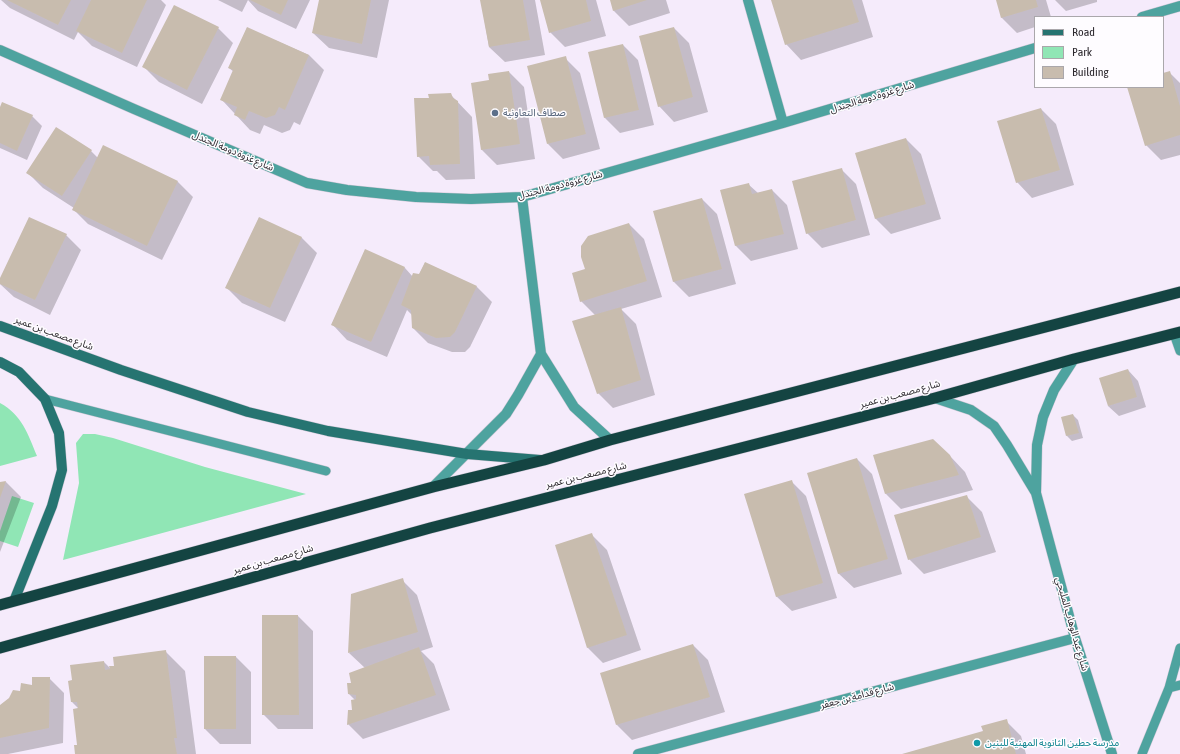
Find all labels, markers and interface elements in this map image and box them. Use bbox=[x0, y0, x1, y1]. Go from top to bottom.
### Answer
legend bbox=[1034, 16, 1164, 88]
text: Road bbox=[1072, 25, 1095, 39]
text: Park bbox=[1072, 45, 1092, 59]
text: Building bbox=[1072, 65, 1109, 79]
street label: شارع غزوة دومة الجندل bbox=[828, 78, 916, 116]
place label: صطاف التعاونية bbox=[503, 107, 566, 119]
marker: صطاف التعاونية bbox=[490, 108, 500, 118]
street label: شارع غزوة دومة الجندل bbox=[190, 128, 276, 174]
street label: شارع غزوة دومة الجندل bbox=[516, 168, 604, 202]
street label: شارع مصعب بن عمير bbox=[13, 313, 95, 353]
street label: شارع مصعب بن عمير bbox=[858, 377, 942, 411]
street label: شارع مصعب بن عمير bbox=[544, 459, 628, 491]
street label: شارع مصعب بن عمير bbox=[231, 542, 315, 576]
street label: شارع عبد الوهاب المليحي bbox=[1053, 576, 1091, 672]
street label: شارع قدامة بن جعفر bbox=[819, 680, 895, 712]
place label: مدرسة حطين الثانوية المهنية للبنين bbox=[985, 737, 1119, 749]
marker: مدرسة حطين الثانوية المهنية للبنين bbox=[972, 738, 982, 748]

